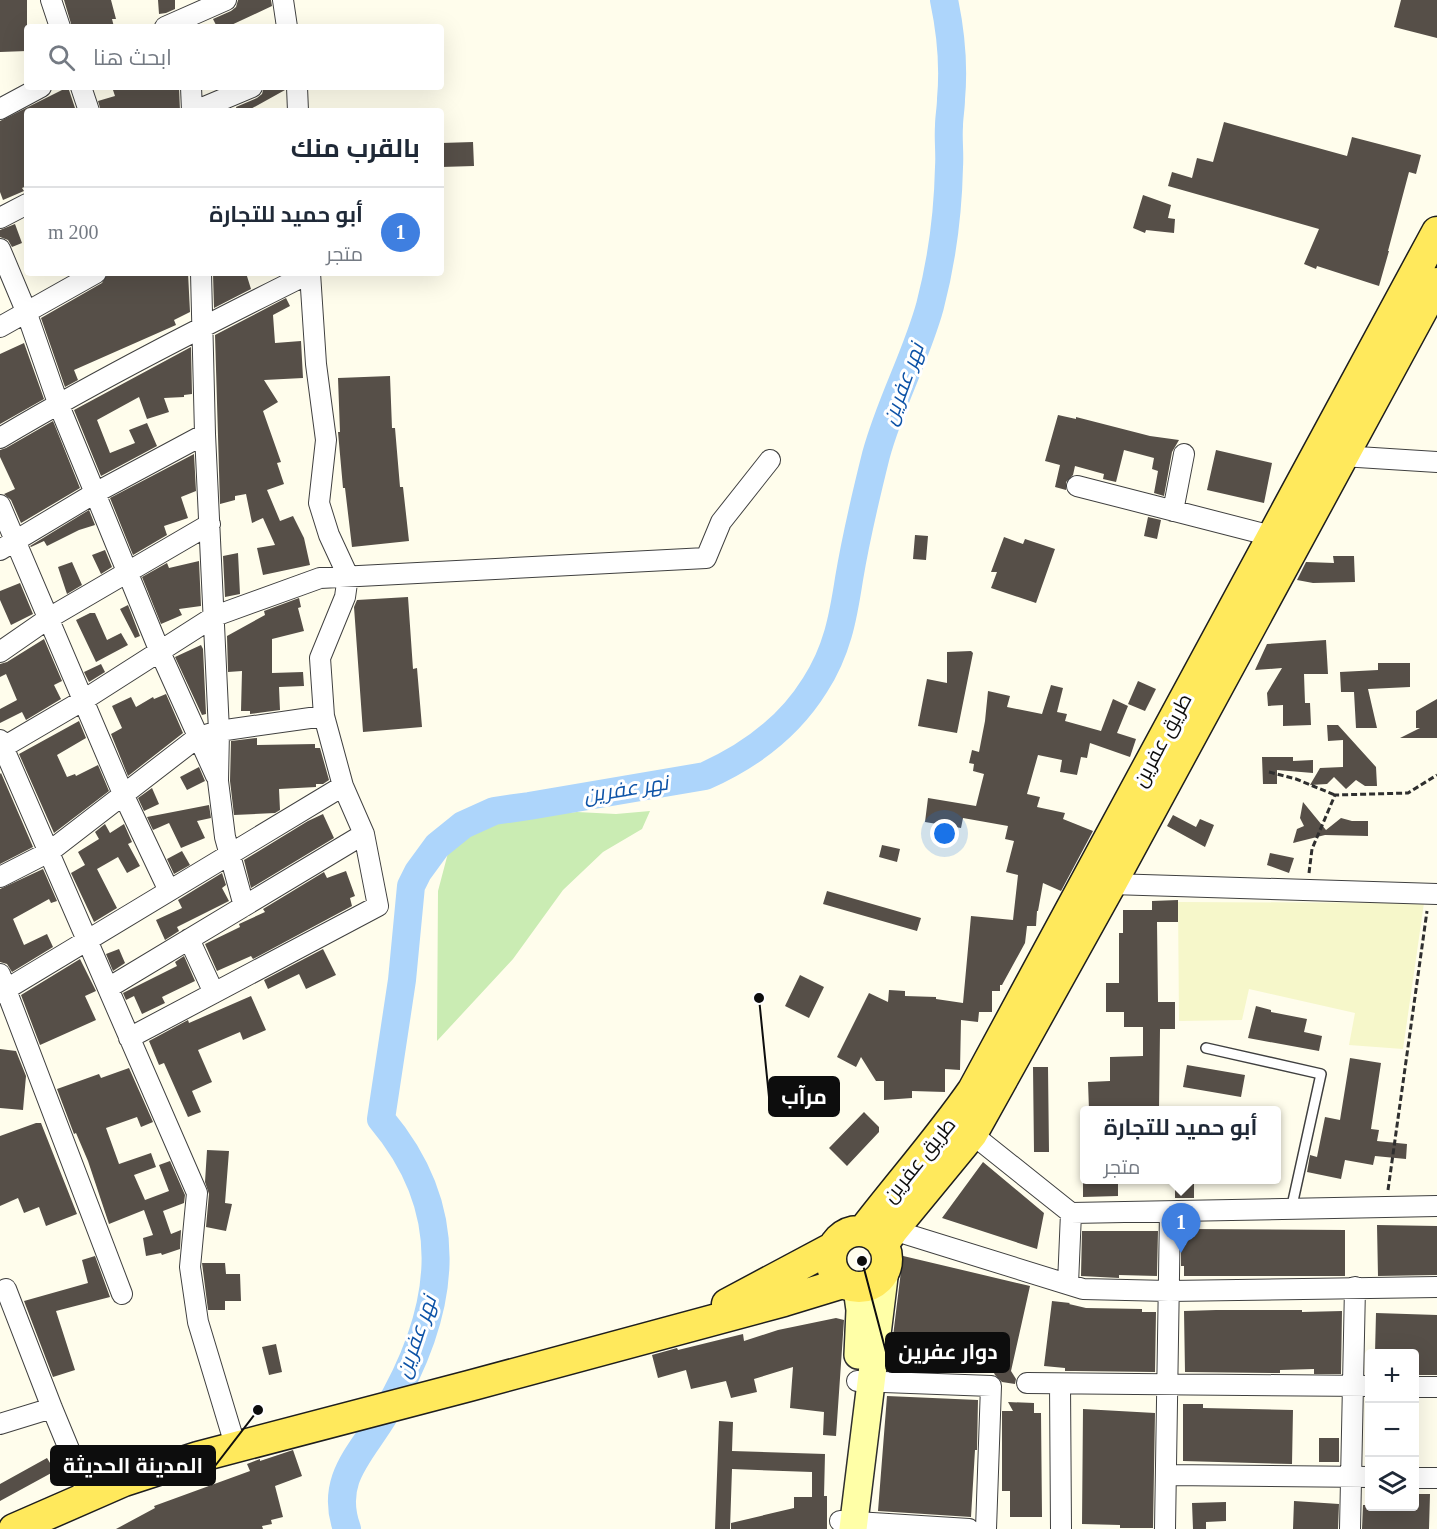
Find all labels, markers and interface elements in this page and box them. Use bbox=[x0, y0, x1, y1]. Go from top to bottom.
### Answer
search box bbox=[24, 24, 444, 90]
icon: search bbox=[45, 41, 78, 74]
text: ابحث هنا bbox=[93, 45, 172, 70]
text: بالقرب منك bbox=[291, 134, 420, 163]
text: أبو حميد للتجارة bbox=[209, 202, 363, 227]
text: 200 m bbox=[48, 221, 99, 243]
text: 1 bbox=[396, 221, 406, 243]
text: متجر bbox=[326, 243, 363, 265]
water label: نهر عفرين bbox=[877, 338, 931, 428]
street label: طريق عفرين bbox=[1128, 690, 1197, 791]
water label: نهر عفرين bbox=[582, 770, 672, 808]
your location bbox=[930, 819, 959, 848]
callout: مرآب bbox=[769, 1077, 839, 1116]
text: مرآب bbox=[781, 1085, 827, 1109]
popup bbox=[1080, 1106, 1281, 1184]
street label: طريق عفرين bbox=[878, 1113, 961, 1208]
text: أبو حميد للتجارة bbox=[1104, 1115, 1257, 1140]
text: متجر bbox=[1104, 1156, 1140, 1178]
pin: 1 bbox=[1162, 1204, 1200, 1253]
water label: نهر عفرين bbox=[391, 1291, 443, 1381]
callout: دوار عفرين bbox=[886, 1333, 1009, 1372]
text: دوار عفرين bbox=[898, 1340, 998, 1365]
map controls bbox=[1365, 1349, 1419, 1511]
button: + bbox=[1365, 1349, 1419, 1403]
button: − bbox=[1365, 1403, 1419, 1457]
callout: المدينة الحديثة bbox=[51, 1446, 215, 1485]
text: المدينة الحديثة bbox=[63, 1454, 203, 1478]
button: layers bbox=[1365, 1457, 1419, 1511]

